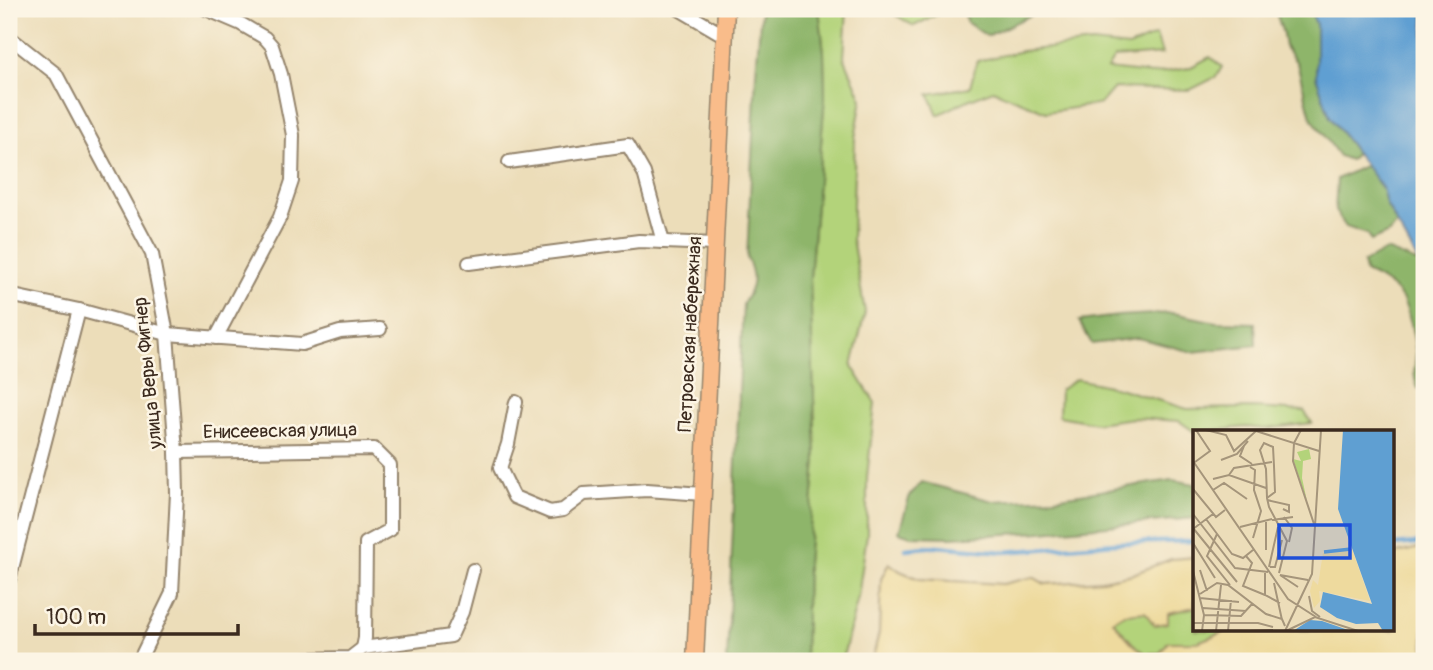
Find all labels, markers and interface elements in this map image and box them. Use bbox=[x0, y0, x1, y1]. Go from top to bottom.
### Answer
street label: Петровская набережная bbox=[673, 235, 707, 432]
street label: улица Веры Фигнер bbox=[128, 296, 168, 451]
street label: Енисеевская улица bbox=[203, 418, 357, 444]
inset map bbox=[1193, 430, 1394, 632]
scale bar bbox=[35, 593, 238, 637]
text: 100 m bbox=[46, 604, 106, 631]

